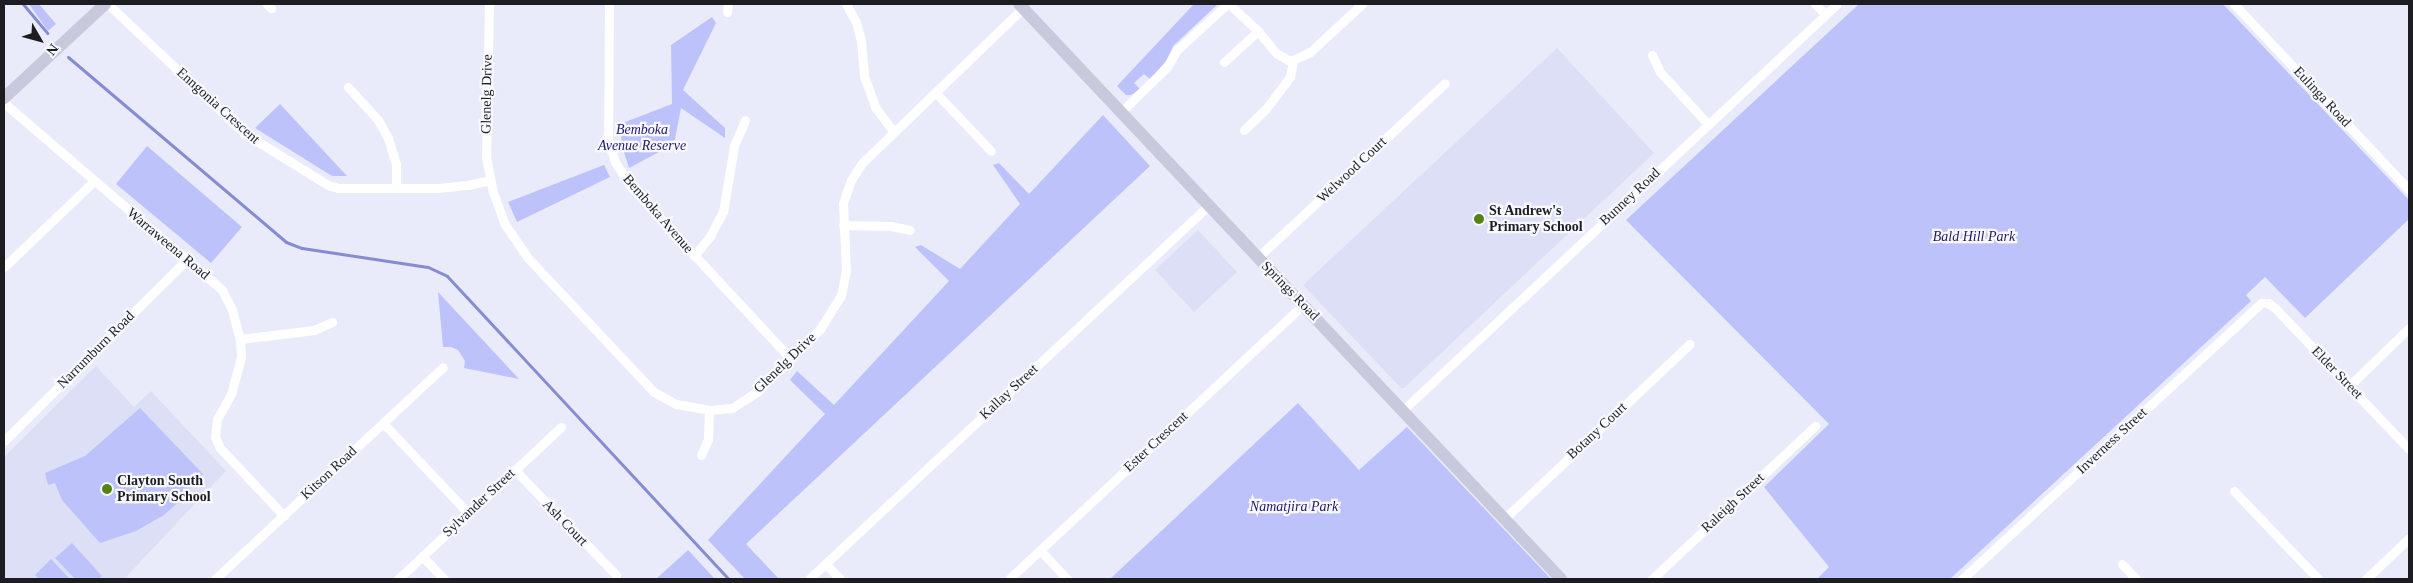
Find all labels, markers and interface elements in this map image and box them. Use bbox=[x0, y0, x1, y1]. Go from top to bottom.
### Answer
north arrow bbox=[15, 15, 65, 65]
text: N bbox=[43, 41, 61, 58]
street label: Glenelg Drive bbox=[478, 54, 496, 134]
street label: Eulinga Road bbox=[2290, 63, 2354, 131]
street label: Enngonia Crescent bbox=[173, 64, 263, 148]
park label: Bemboka Avenue Reserve bbox=[598, 122, 686, 154]
street label: Welwood Court bbox=[1314, 134, 1390, 206]
street label: Bunney Road bbox=[1596, 165, 1664, 229]
street label: Bemboka Avenue bbox=[619, 171, 697, 257]
place label: St Andrew's Primary School bbox=[1489, 203, 1583, 236]
street label: Warraweena Road bbox=[123, 205, 213, 283]
marker: St Andrew's Primary School bbox=[1473, 213, 1485, 225]
park label: Bald Hill Park bbox=[1933, 229, 2015, 245]
street label: Springs Road bbox=[1258, 258, 1322, 324]
street label: Narrumburn Road bbox=[54, 308, 138, 392]
street label: Glenelg Drive bbox=[751, 329, 819, 397]
street label: Elder Street bbox=[2308, 343, 2366, 403]
street label: Kallay Street bbox=[976, 361, 1042, 423]
street label: Botany Court bbox=[1564, 399, 1630, 463]
street label: Inverness Street bbox=[2073, 404, 2151, 478]
street label: Ester Crescent bbox=[1121, 408, 1191, 476]
street label: Kitson Road bbox=[298, 443, 360, 503]
street label: Sylvander Street bbox=[439, 465, 519, 541]
street label: Raleigh Street bbox=[1698, 470, 1768, 536]
place label: Clayton South Primary School bbox=[117, 473, 211, 506]
marker: Clayton South Primary School bbox=[101, 483, 113, 495]
street label: Ash Court bbox=[539, 496, 591, 550]
park label: Namatjira Park bbox=[1250, 499, 1338, 515]

